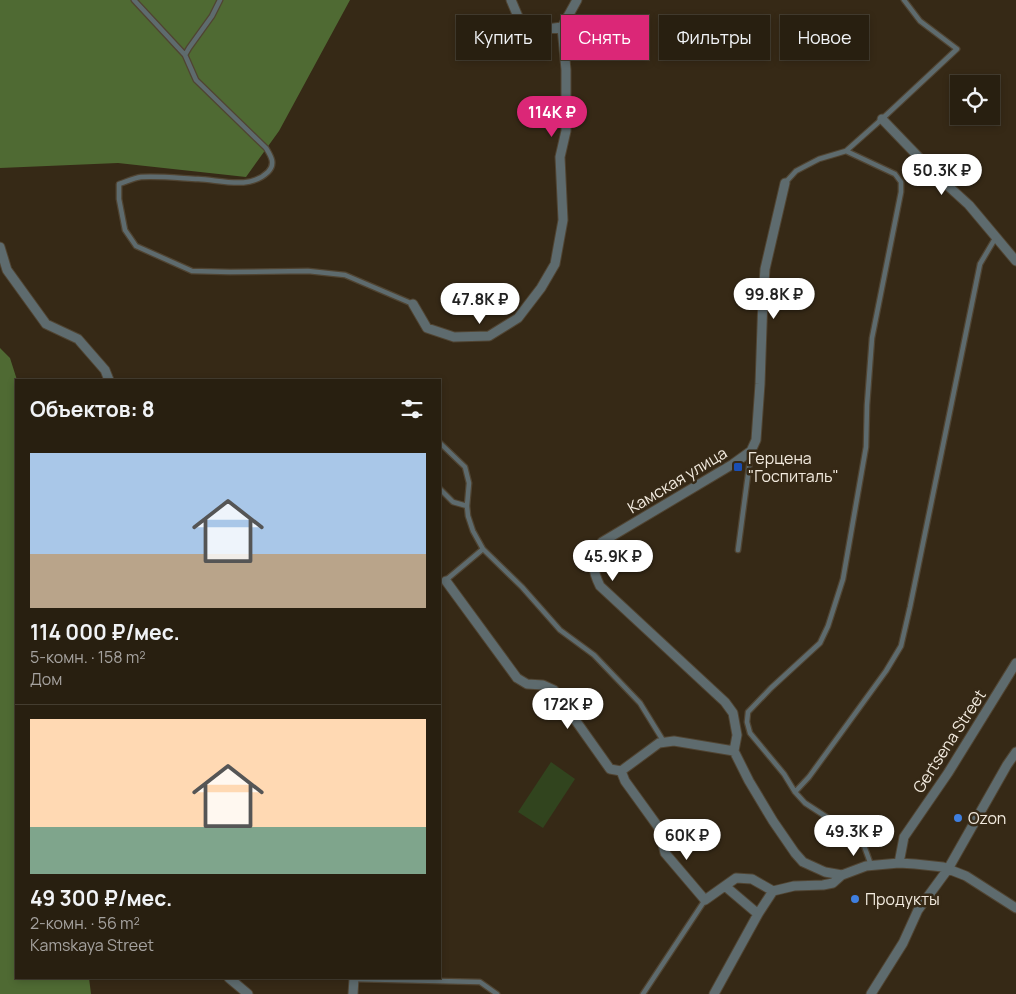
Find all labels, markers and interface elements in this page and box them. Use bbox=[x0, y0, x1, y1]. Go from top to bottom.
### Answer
chip: Купить bbox=[456, 15, 551, 60]
chip: Снять bbox=[561, 15, 649, 60]
chip: Фильтры bbox=[659, 15, 770, 60]
chip: Новое bbox=[780, 15, 869, 60]
map controls bbox=[950, 75, 1000, 125]
button: locate bbox=[950, 75, 1000, 125]
pin: 114K ₽ bbox=[511, 96, 593, 138]
text: 114K ₽ bbox=[528, 101, 576, 123]
pin: 50.3K ₽ bbox=[896, 154, 988, 196]
text: 50.3K ₽ bbox=[913, 159, 971, 181]
pin: 99.8K ₽ bbox=[728, 278, 820, 320]
pin: 47.8K ₽ bbox=[434, 282, 526, 325]
text: 99.8K ₽ bbox=[745, 283, 803, 305]
text: 47.8K ₽ bbox=[452, 288, 508, 310]
text: Объектов: 8 bbox=[30, 395, 155, 423]
icon: filters bbox=[398, 395, 426, 423]
street label: Камская улица bbox=[623, 442, 731, 518]
place label: Герцена "Госпиталь" bbox=[748, 447, 839, 487]
marker: Герцена "Госпиталь" bbox=[732, 461, 744, 473]
icon: home bbox=[183, 486, 273, 576]
pin: 45.9K ₽ bbox=[567, 540, 659, 582]
text: 45.9K ₽ bbox=[584, 545, 642, 567]
text: 114 000 ₽/мес. bbox=[30, 618, 180, 646]
text: 5-комн. · 158 m² bbox=[30, 646, 146, 668]
text: Дом bbox=[30, 668, 62, 690]
street label: Gertsena Street bbox=[907, 685, 991, 797]
pin: 172K ₽ bbox=[527, 688, 609, 730]
text: 172K ₽ bbox=[543, 693, 593, 715]
icon: home bbox=[183, 751, 273, 841]
place label: Ozon bbox=[968, 807, 1006, 829]
marker: Ozon bbox=[952, 812, 964, 824]
pin: 49.3K ₽ bbox=[808, 814, 900, 857]
pin: 60K ₽ bbox=[652, 818, 722, 861]
text: 49.3K ₽ bbox=[825, 820, 883, 842]
text: 60K ₽ bbox=[665, 824, 709, 846]
text: 49 300 ₽/мес. bbox=[30, 884, 172, 912]
place label: Продукты bbox=[865, 888, 940, 910]
marker: Продукты bbox=[849, 893, 861, 905]
text: 2-комн. · 56 m² bbox=[30, 912, 140, 934]
text: Kamskaya Street bbox=[30, 934, 154, 956]

